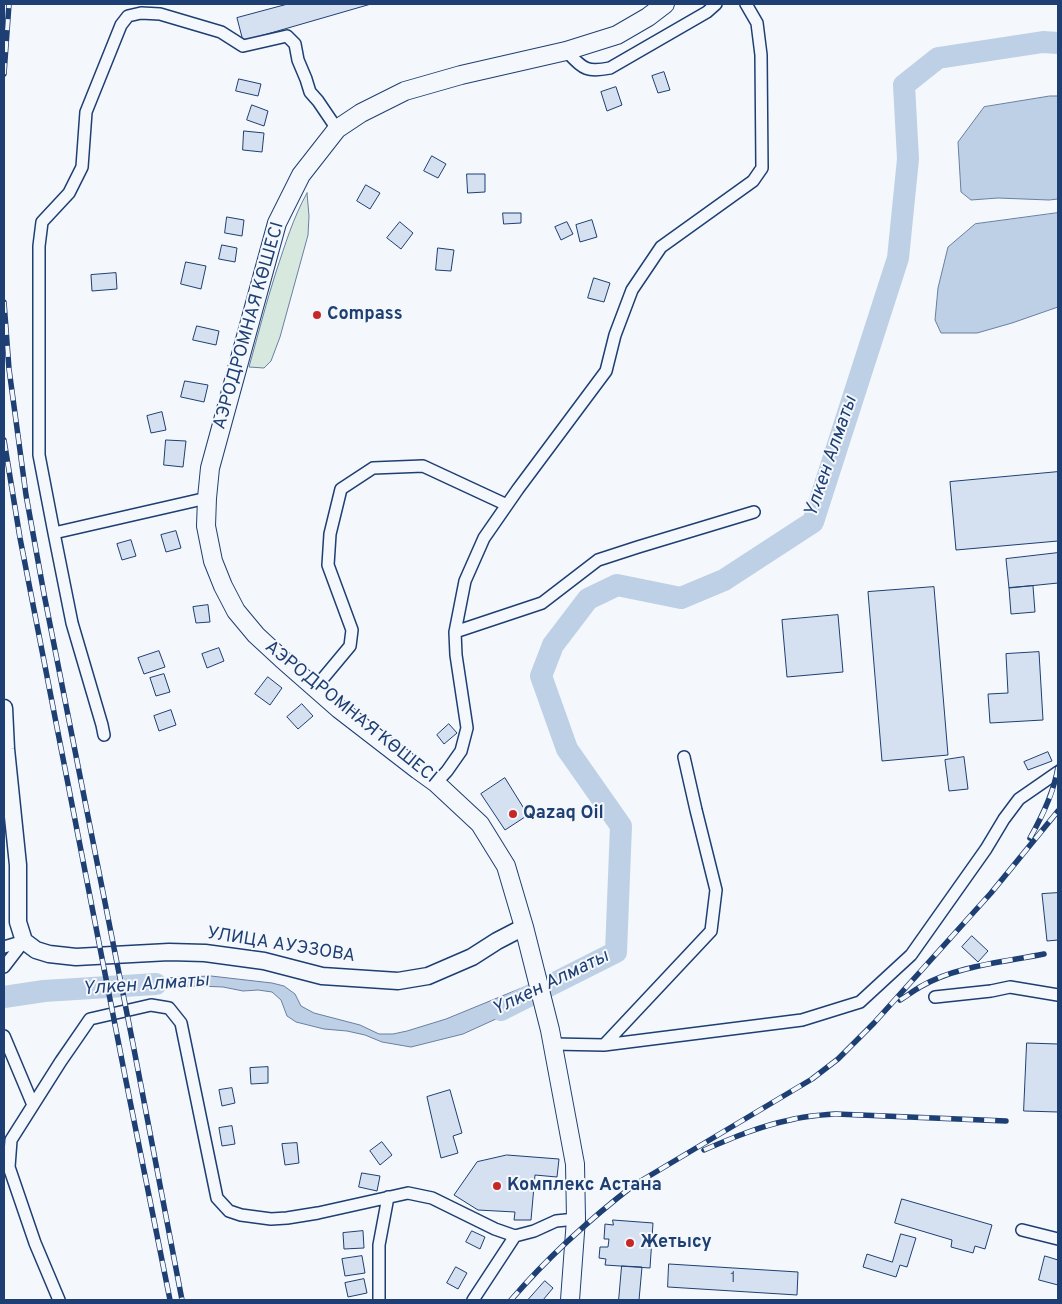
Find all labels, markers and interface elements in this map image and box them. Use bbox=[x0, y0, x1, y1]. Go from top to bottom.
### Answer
street label: АЭРОДРОМНАЯ КӨШЕСІ bbox=[210, 220, 290, 432]
place label: Compass bbox=[327, 304, 403, 326]
marker: Compass bbox=[311, 309, 323, 321]
water label: Үлкен Алматы bbox=[801, 393, 863, 521]
street label: АЭРОДРОМНАЯ КӨШЕСІ bbox=[260, 637, 440, 789]
place label: Qazaq Oil bbox=[523, 803, 604, 825]
marker: Qazaq Oil bbox=[507, 808, 519, 820]
street label: УЛИЦА АУЭЗОВА bbox=[205, 924, 357, 968]
water label: Үлкен Алматы bbox=[489, 946, 613, 1022]
water label: Үлкен Алматы bbox=[82, 970, 210, 1002]
place label: Комплекс Астана bbox=[507, 1175, 662, 1197]
marker: Комплекс Астана bbox=[491, 1180, 503, 1192]
place label: Жетысу bbox=[640, 1232, 712, 1254]
marker: Жетысу bbox=[624, 1237, 636, 1249]
house number: 1 bbox=[730, 1270, 736, 1288]

